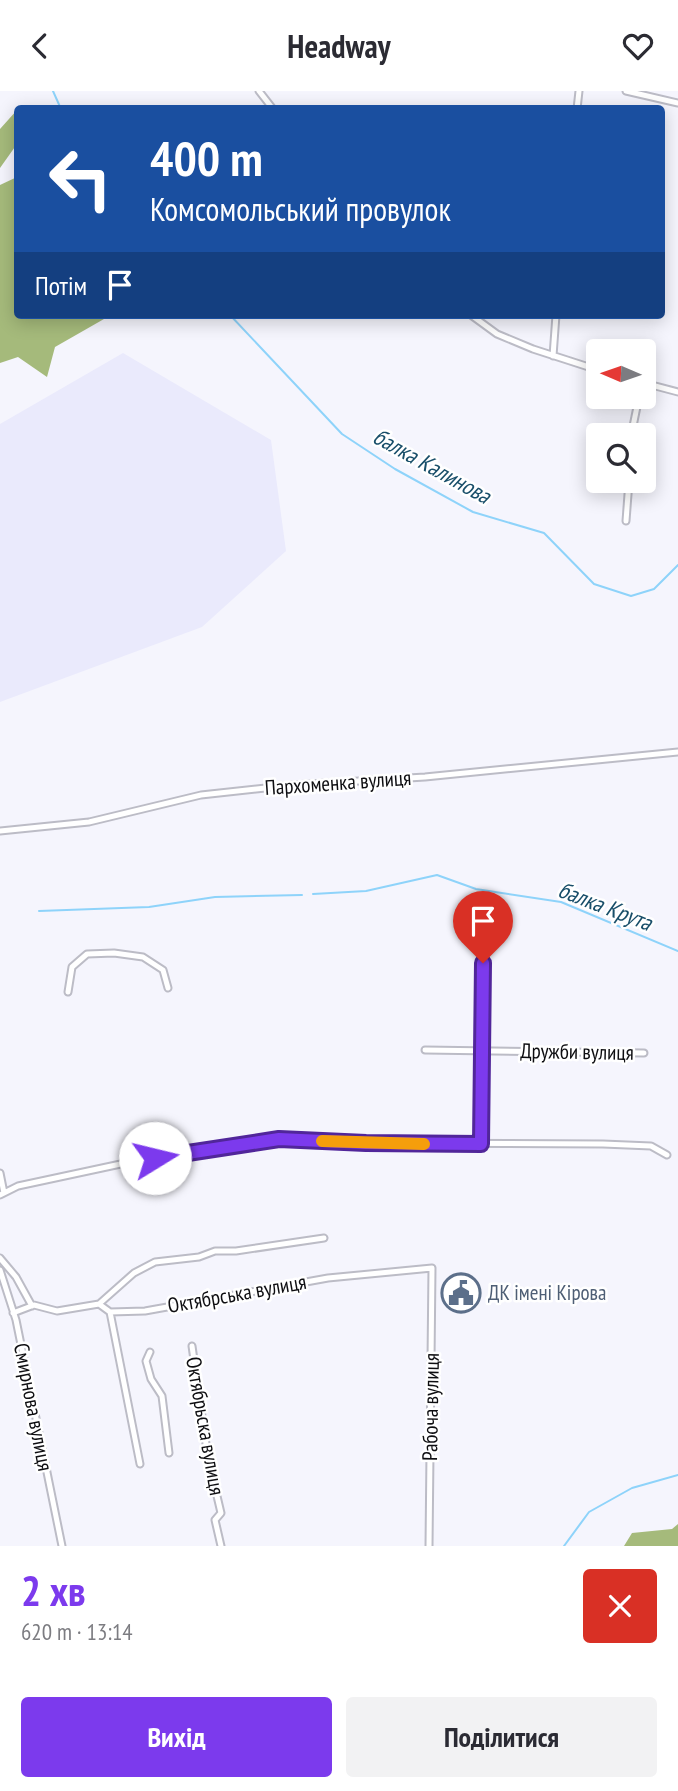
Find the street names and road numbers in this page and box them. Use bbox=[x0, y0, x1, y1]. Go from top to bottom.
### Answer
street label: Пархоменка вулиця bbox=[264, 764, 412, 801]
street label: Дружби вулиця bbox=[520, 1037, 634, 1066]
street label: Октябрська вулиця bbox=[165, 1268, 308, 1319]
street label: Смирнова вулиця bbox=[8, 1341, 59, 1473]
street label: Рабоча вулиця bbox=[416, 1353, 445, 1461]
street label: Октябрьска вулиця bbox=[180, 1355, 231, 1497]

